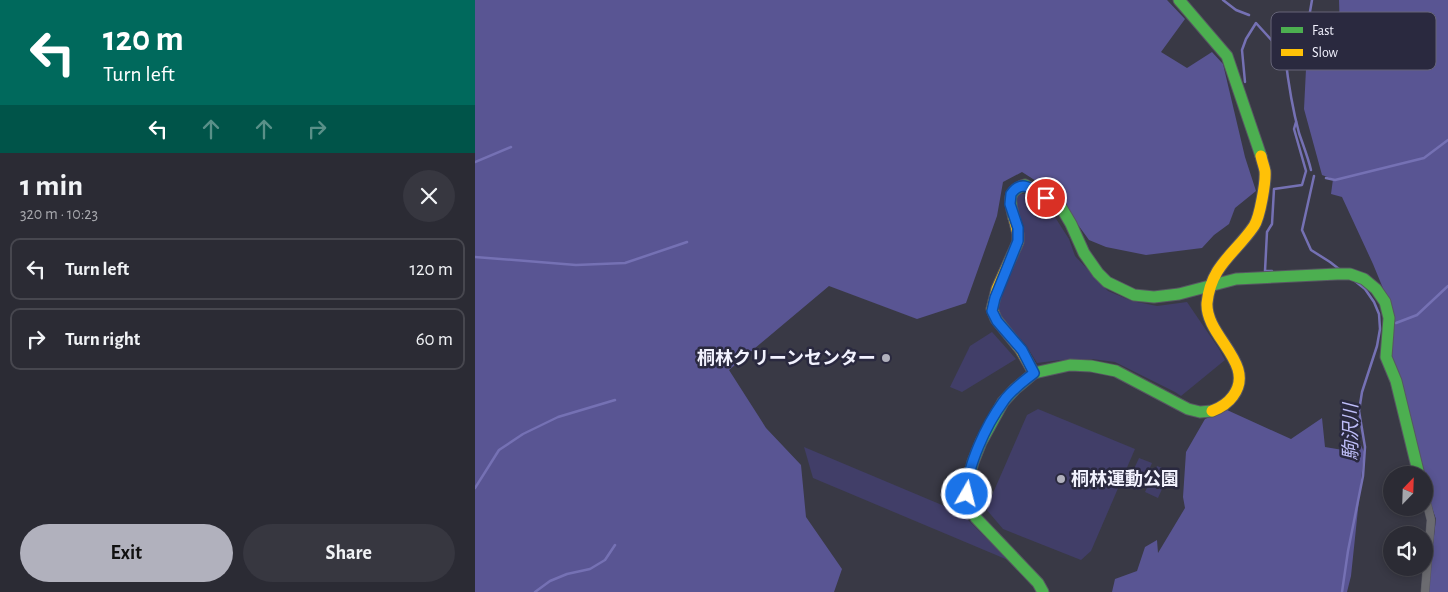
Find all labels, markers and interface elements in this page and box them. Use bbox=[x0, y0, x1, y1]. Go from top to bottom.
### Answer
legend bbox=[1271, 12, 1436, 70]
icon: left bbox=[20, 20, 85, 85]
text: 120 m bbox=[103, 22, 184, 57]
text: Fast bbox=[1312, 24, 1334, 38]
text: Slow bbox=[1312, 46, 1339, 60]
text: Turn left bbox=[103, 63, 175, 85]
icon: left bbox=[144, 115, 172, 143]
icon: ahead bbox=[197, 115, 225, 143]
icon: ahead bbox=[250, 115, 278, 143]
icon: right bbox=[303, 115, 331, 143]
button: close bbox=[403, 170, 455, 222]
text: 1 min bbox=[20, 171, 83, 201]
pin bbox=[1025, 177, 1067, 219]
icon: arrive bbox=[1032, 184, 1060, 212]
text: 320 m · 10:23 bbox=[20, 206, 98, 222]
icon: left bbox=[22, 255, 50, 283]
text: Turn left bbox=[65, 260, 129, 279]
text: 120 m bbox=[409, 260, 453, 279]
icon: right bbox=[22, 325, 50, 353]
text: Turn right bbox=[65, 330, 140, 349]
text: 60 m bbox=[416, 330, 453, 349]
place label: 桐林クリーンセンター bbox=[697, 349, 876, 368]
marker: 桐林クリーンセンター bbox=[880, 352, 892, 364]
water label: 駒沢川 bbox=[1341, 402, 1361, 461]
north arrow bbox=[1383, 466, 1433, 516]
map controls bbox=[1383, 466, 1433, 576]
position arrow bbox=[940, 467, 992, 519]
place label: 桐林運動公園 bbox=[1071, 469, 1179, 489]
marker: 桐林運動公園 bbox=[1055, 473, 1067, 485]
button: Exit bbox=[20, 524, 233, 582]
button: Share bbox=[243, 524, 455, 582]
button: sound bbox=[1383, 526, 1433, 576]

